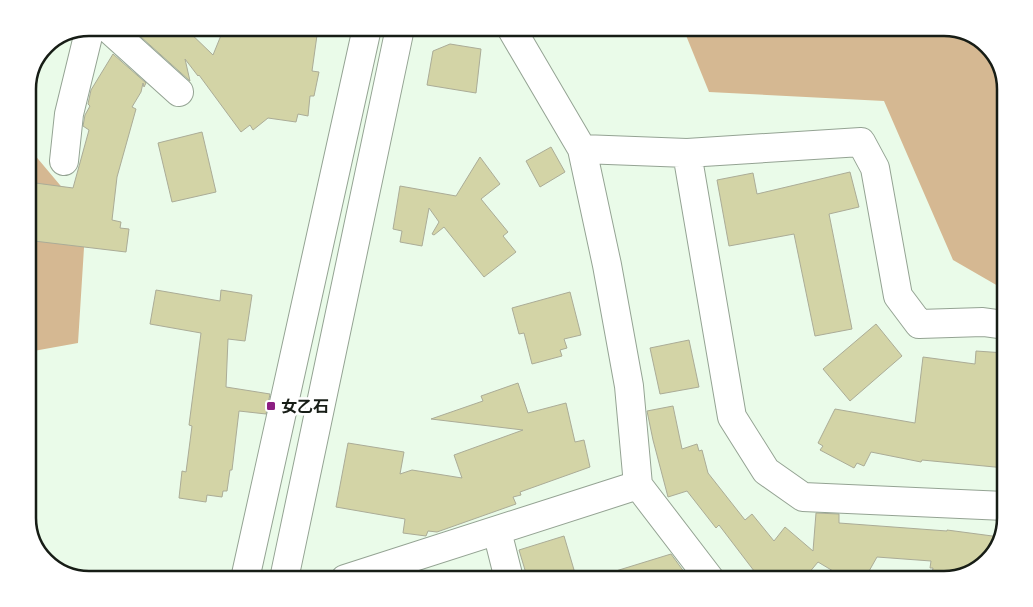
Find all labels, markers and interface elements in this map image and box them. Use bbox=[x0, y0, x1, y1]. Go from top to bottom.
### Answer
place label: 女乙石 bbox=[281, 396, 329, 416]
marker: 女乙石 bbox=[265, 400, 277, 412]

